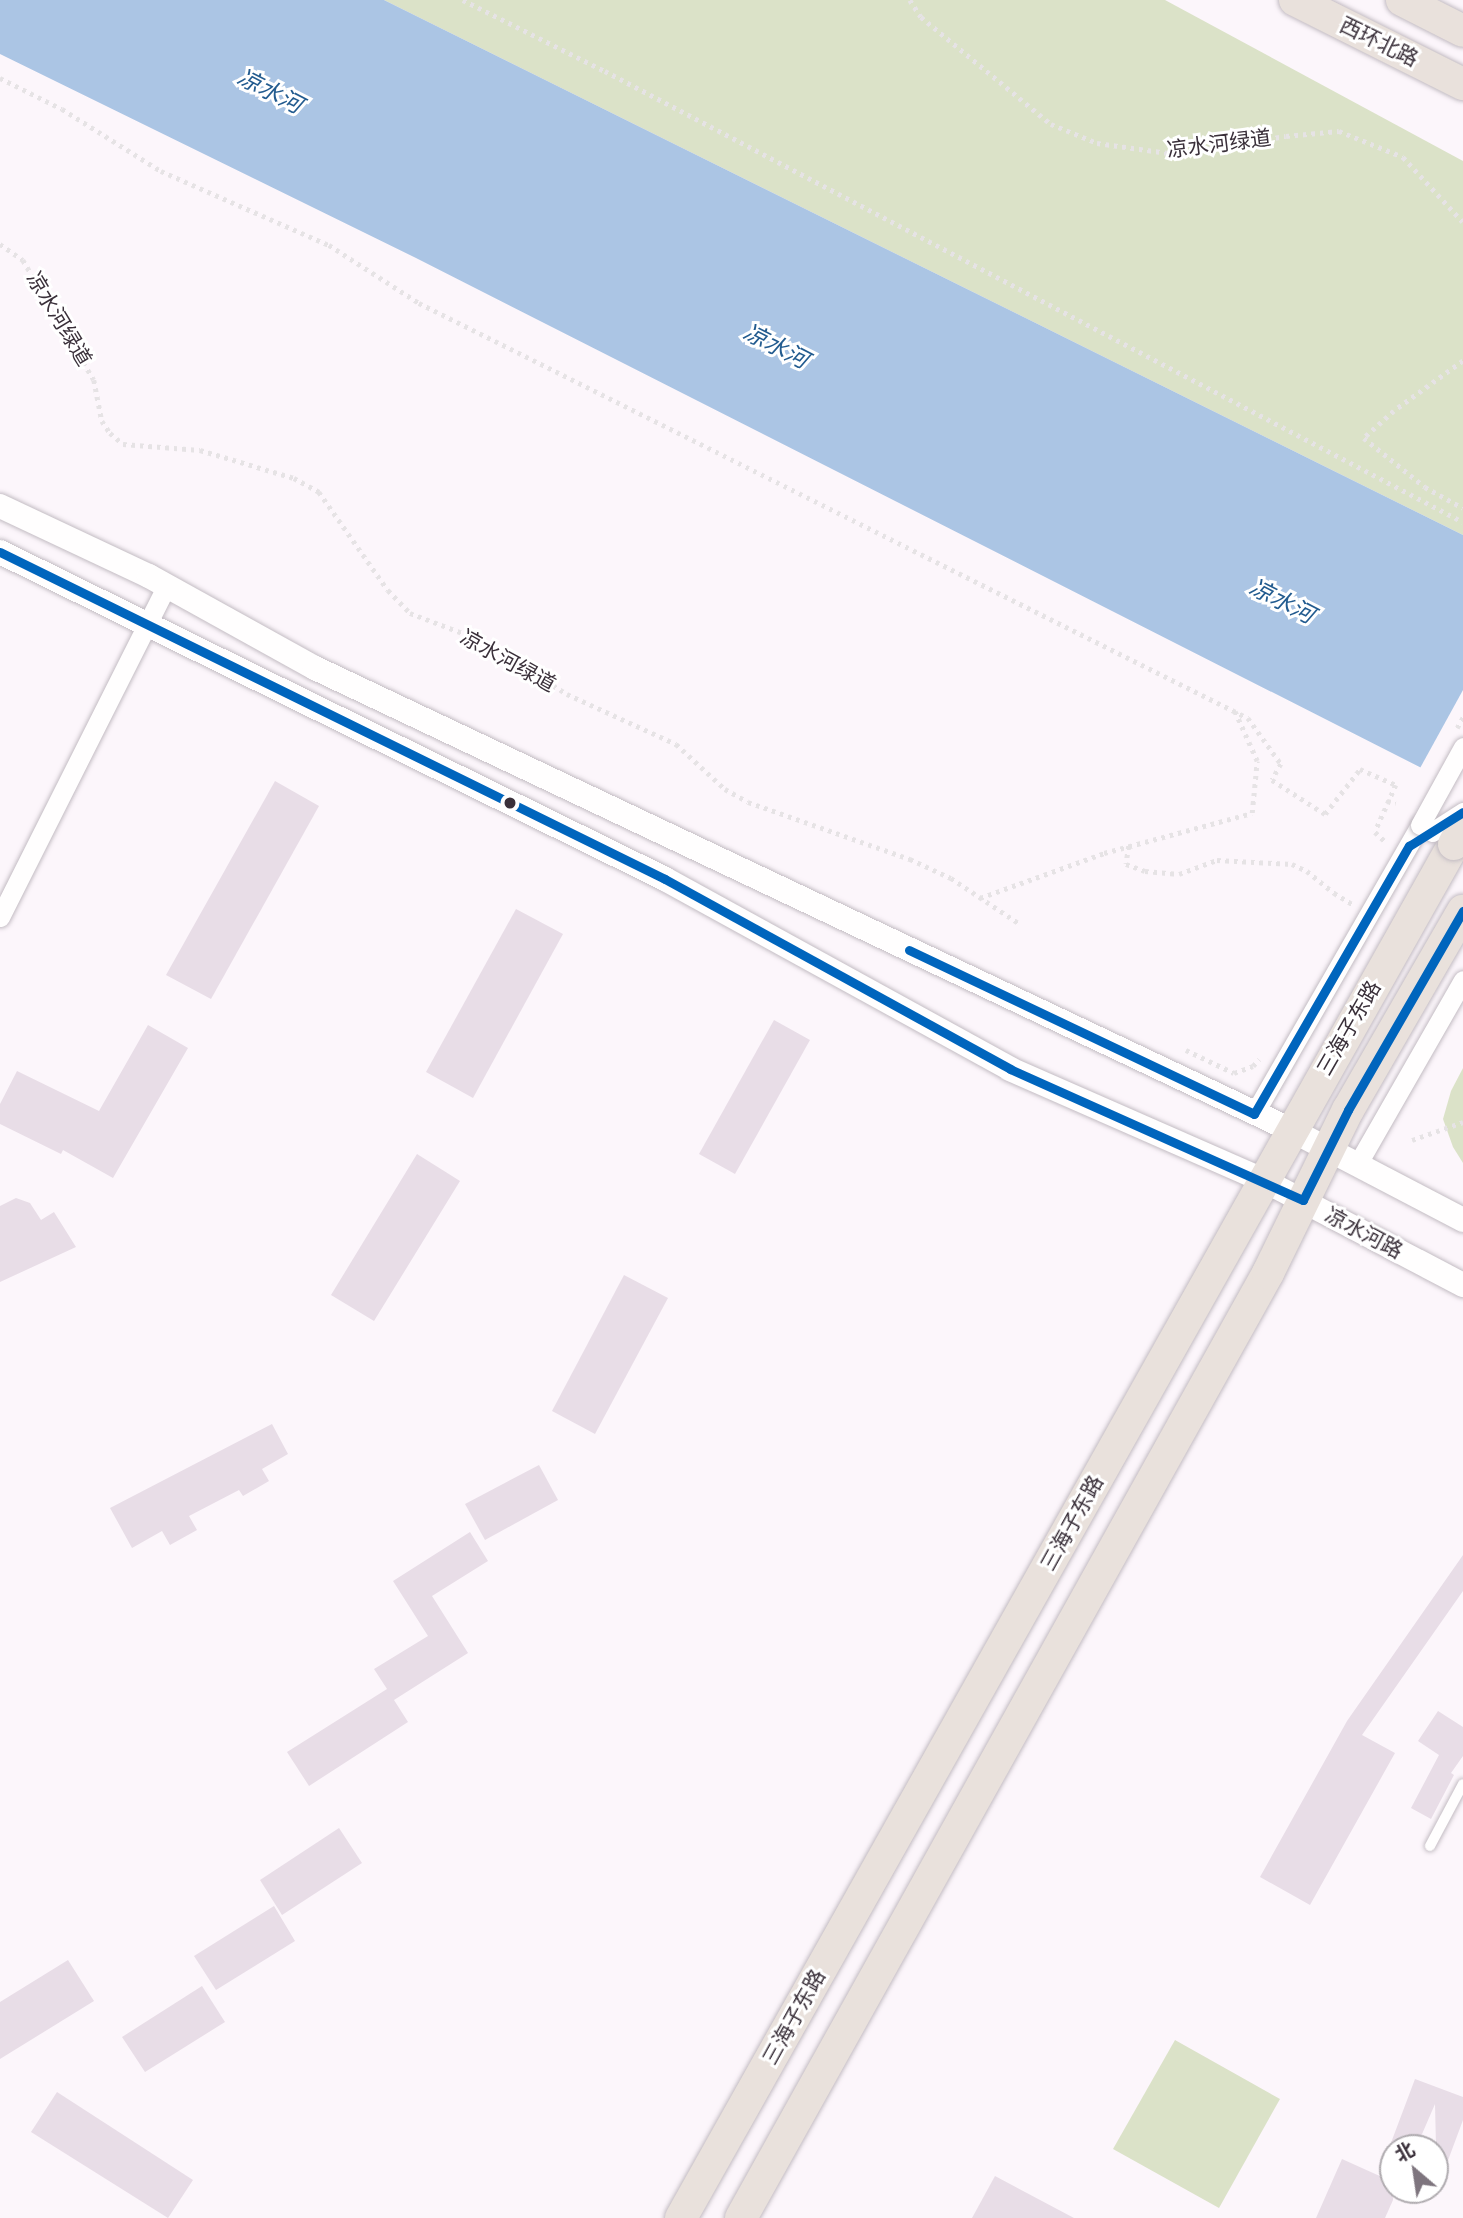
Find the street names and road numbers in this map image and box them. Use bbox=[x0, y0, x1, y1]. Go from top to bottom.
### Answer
street label: 西环北路 bbox=[1336, 12, 1422, 72]
street label: 凉水河绿道 bbox=[1165, 125, 1273, 163]
street label: 凉水河绿道 bbox=[21, 268, 97, 370]
street label: 凉水河绿道 bbox=[456, 625, 560, 697]
street label: 三海子东路 bbox=[1312, 976, 1386, 1080]
street label: 凉水河路 bbox=[1321, 1202, 1407, 1264]
street label: 三海子东路 bbox=[1036, 1471, 1108, 1575]
street label: 三海子东路 bbox=[758, 1965, 830, 2069]

